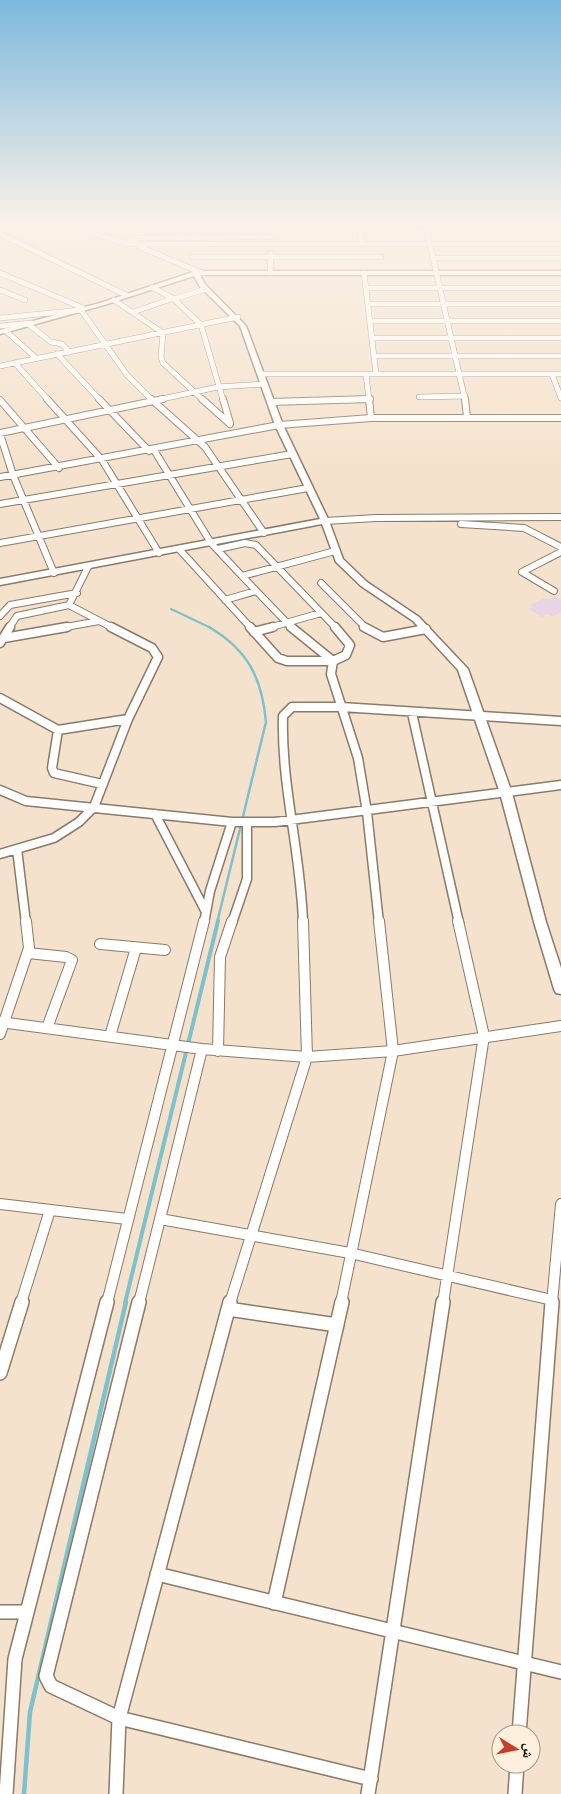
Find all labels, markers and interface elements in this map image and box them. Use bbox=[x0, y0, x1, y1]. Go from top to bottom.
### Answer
north arrow bbox=[491, 1724, 541, 1774]
text: ش bbox=[519, 1742, 538, 1760]

